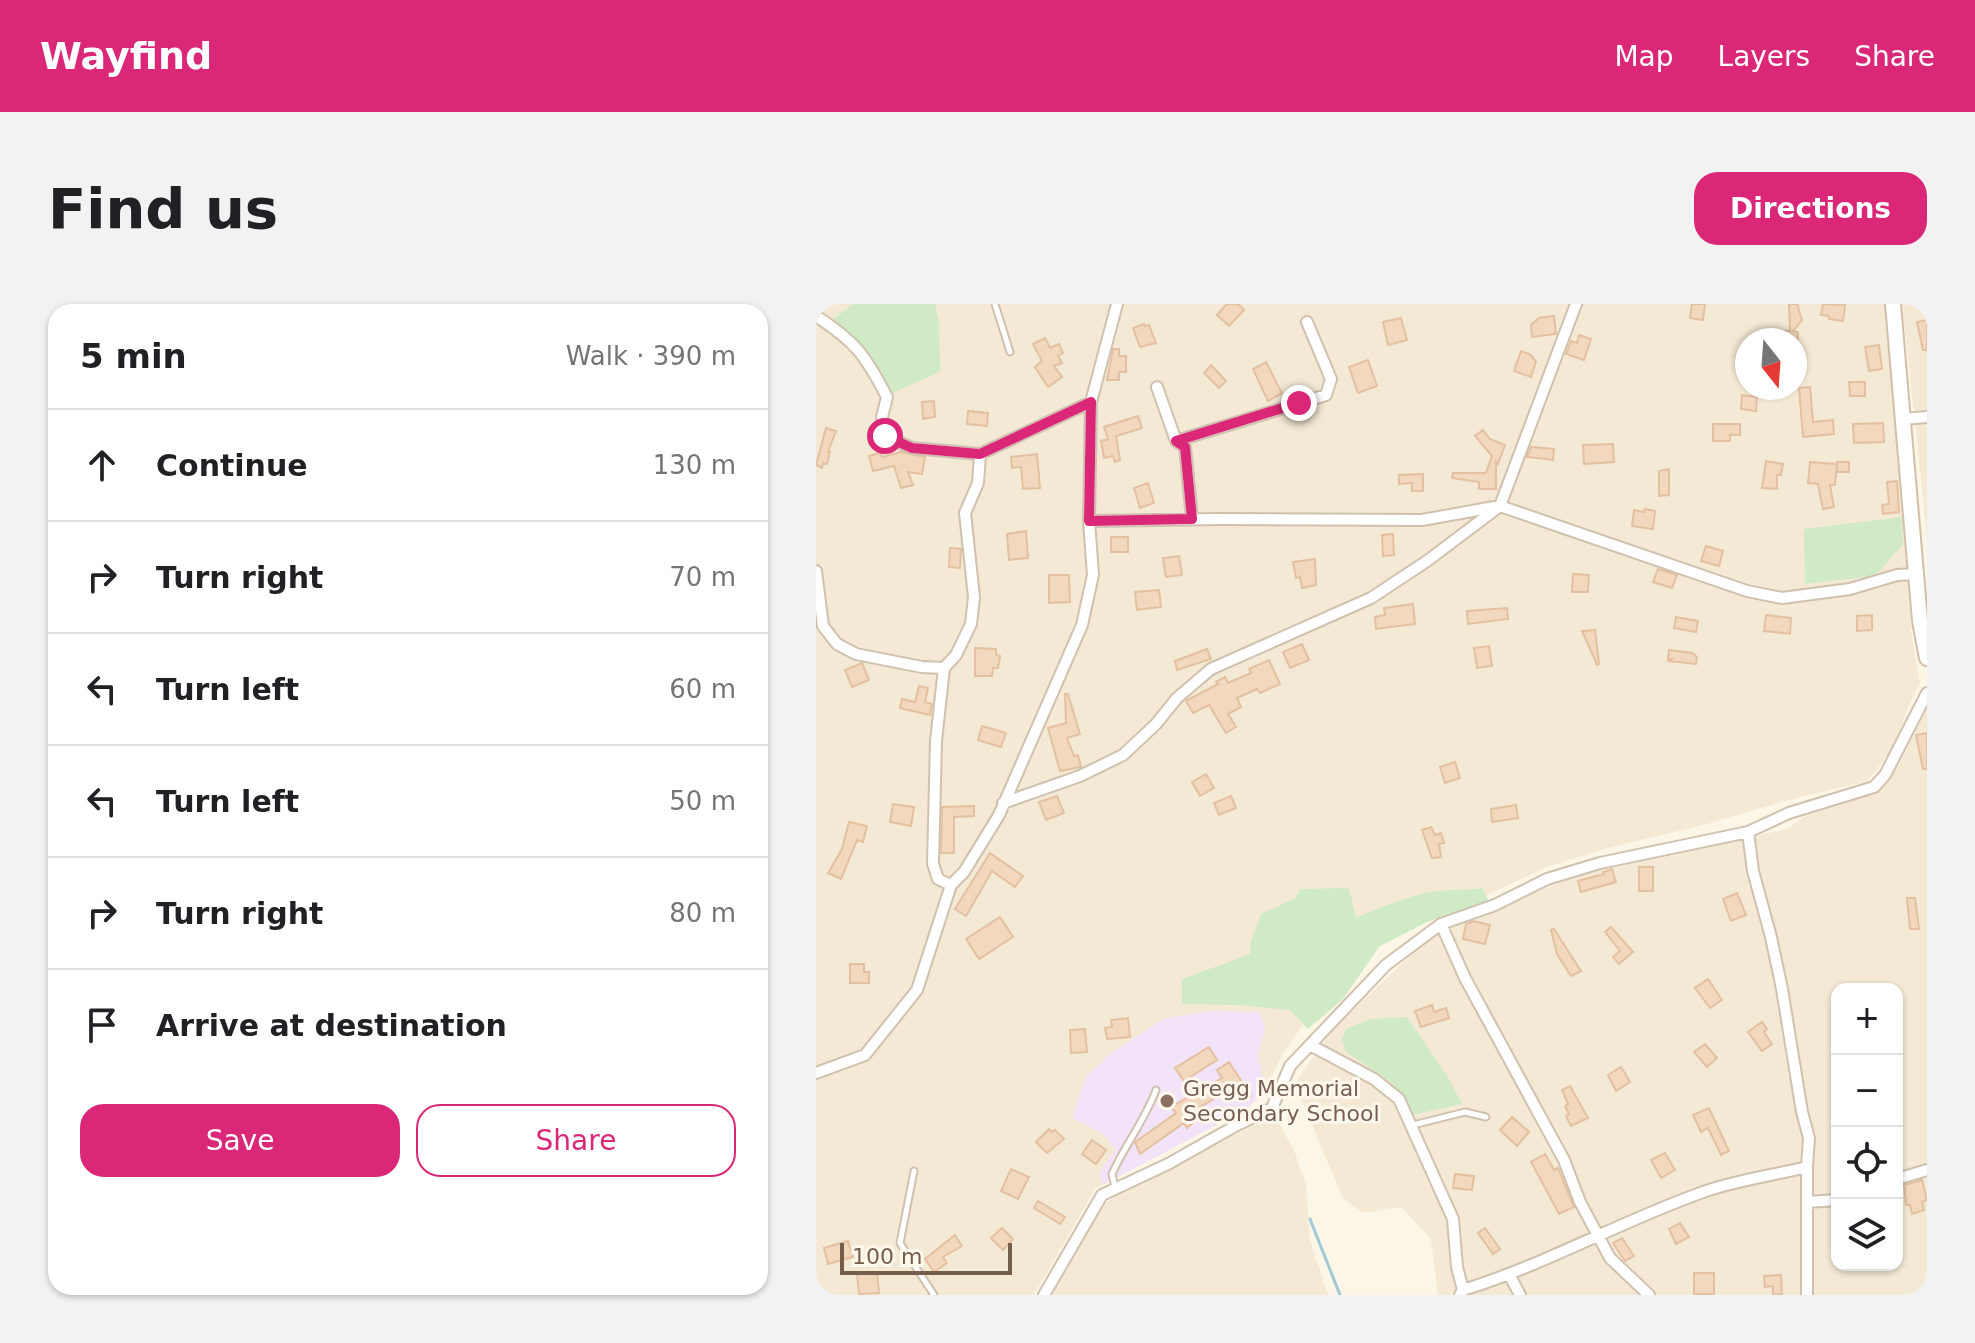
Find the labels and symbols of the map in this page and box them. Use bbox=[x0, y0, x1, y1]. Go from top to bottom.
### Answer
north arrow bbox=[1735, 328, 1807, 400]
route end bbox=[1281, 385, 1317, 421]
route start bbox=[867, 418, 903, 454]
place label: Gregg Memorial Secondary School bbox=[1183, 1076, 1380, 1126]
marker: Gregg Memorial Secondary School bbox=[1158, 1092, 1176, 1110]
scale bar bbox=[840, 1239, 1012, 1275]

